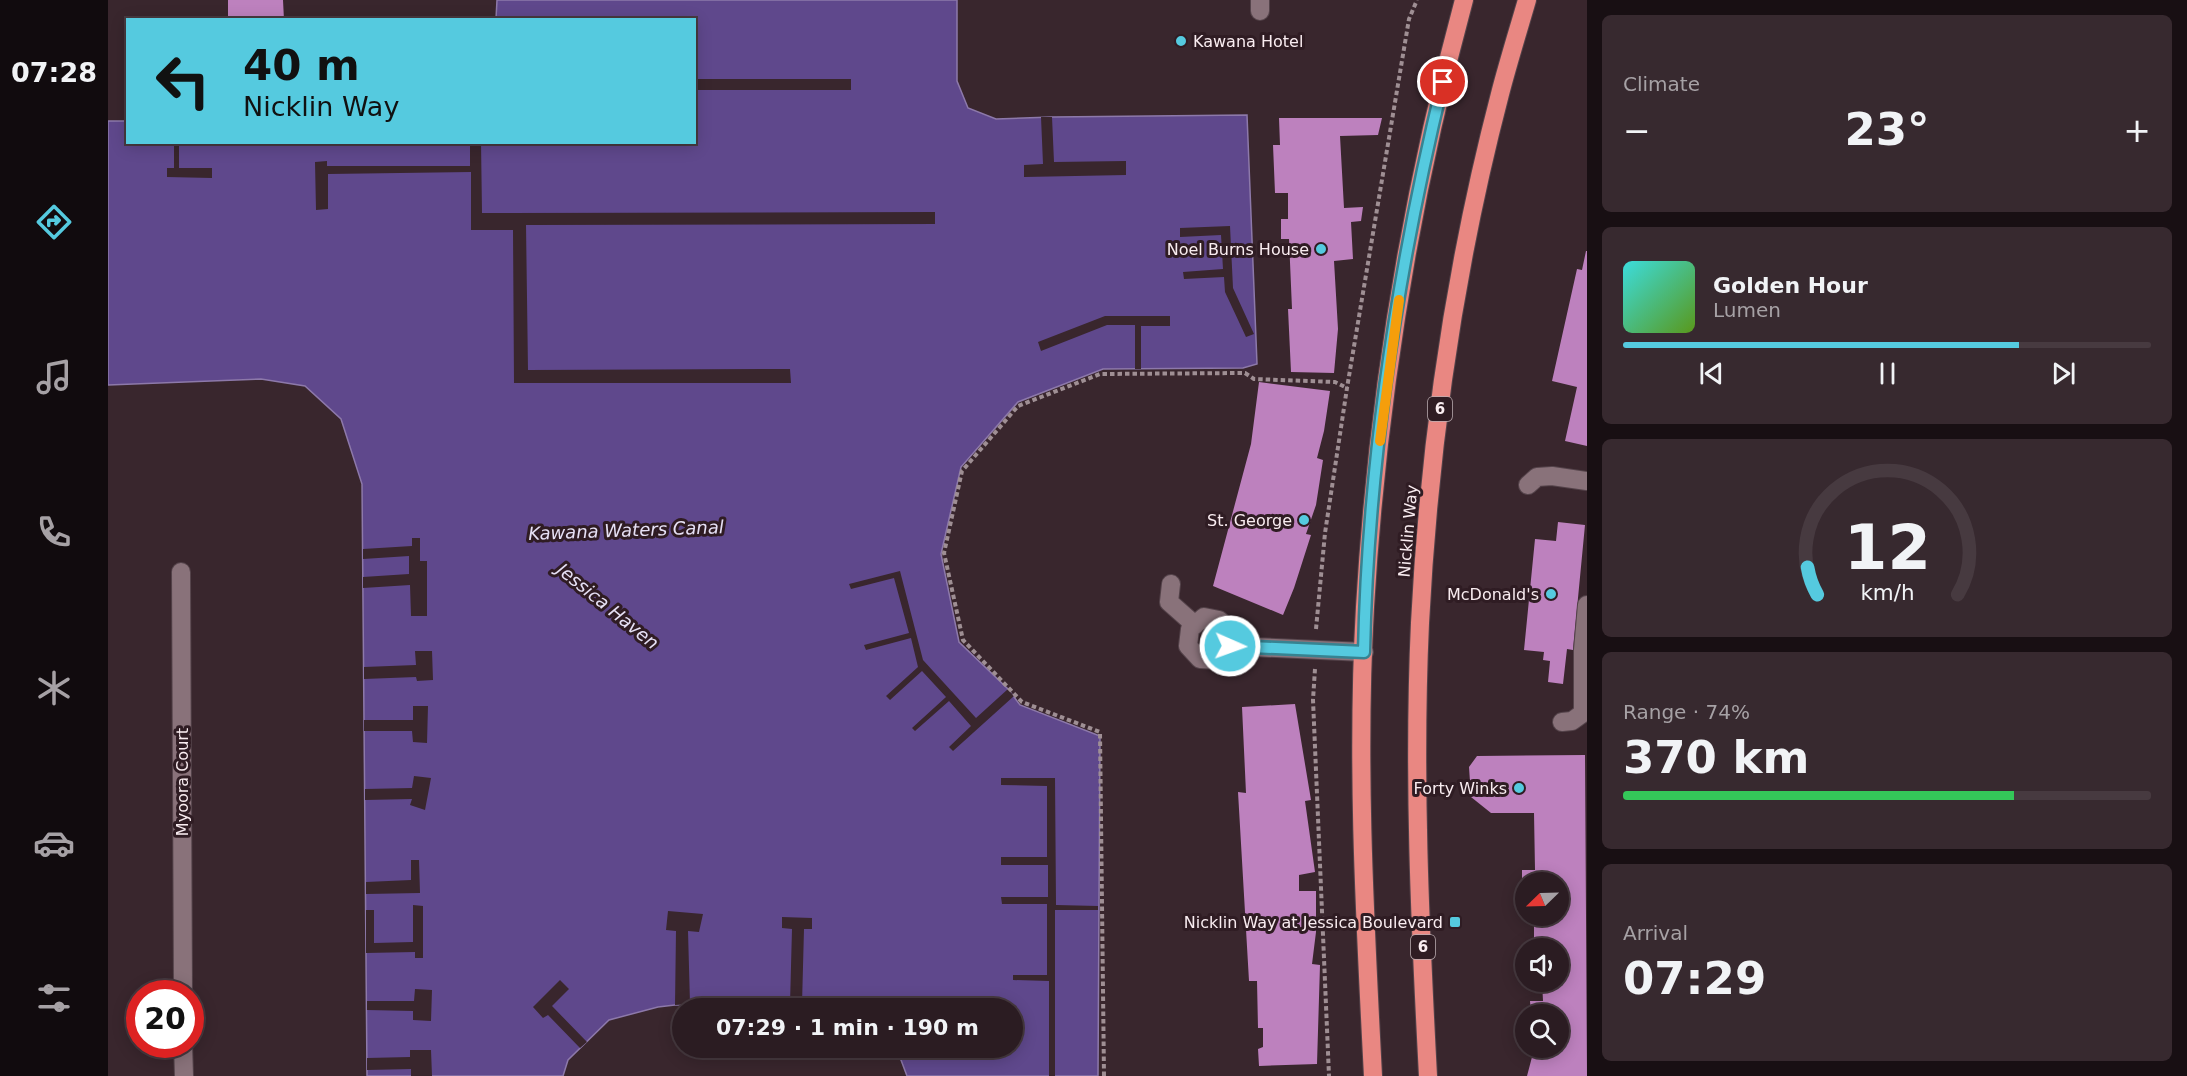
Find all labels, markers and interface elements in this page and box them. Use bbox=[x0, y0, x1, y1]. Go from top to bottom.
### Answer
place label: Kawana Hotel bbox=[1193, 32, 1303, 51]
marker: Kawana Hotel bbox=[1174, 34, 1188, 48]
text: 40 m bbox=[243, 41, 360, 90]
icon: left bbox=[144, 42, 222, 120]
pin bbox=[1417, 56, 1468, 107]
text: 07:28 bbox=[11, 57, 97, 88]
icon: arrive bbox=[1426, 65, 1459, 98]
text: Climate bbox=[1623, 72, 1700, 96]
text: Nicklin Way bbox=[243, 91, 399, 122]
text: 23° bbox=[1844, 103, 1930, 156]
text: − bbox=[1623, 111, 1651, 150]
text: + bbox=[2123, 111, 2151, 150]
icon: directions bbox=[33, 201, 75, 243]
place label: Noel Burns House bbox=[1167, 240, 1309, 259]
marker: Noel Burns House bbox=[1314, 242, 1328, 256]
text: Golden Hour bbox=[1713, 273, 1868, 298]
text: Lumen bbox=[1713, 298, 1781, 322]
icon: music bbox=[33, 356, 75, 398]
icon: previous bbox=[1695, 357, 1728, 390]
icon: pause bbox=[1871, 357, 1904, 390]
icon: next bbox=[2047, 357, 2080, 390]
road number: 6 bbox=[1428, 397, 1452, 421]
street label: Nicklin Way bbox=[1394, 484, 1422, 578]
icon: phone bbox=[33, 511, 75, 553]
place label: St. George bbox=[1207, 511, 1292, 530]
text: 12 bbox=[1844, 511, 1930, 584]
marker: St. George bbox=[1297, 513, 1311, 527]
water label: Kawana Waters Canal bbox=[528, 516, 724, 544]
water label: Jessica Haven bbox=[551, 557, 663, 653]
text: km/h bbox=[1860, 580, 1914, 605]
place label: McDonald's bbox=[1447, 585, 1539, 604]
marker: McDonald's bbox=[1544, 587, 1558, 601]
position arrow bbox=[1198, 614, 1262, 678]
icon: climate bbox=[33, 667, 75, 709]
text: Range · 74% bbox=[1623, 700, 1750, 724]
street label: Myoora Court bbox=[173, 728, 192, 836]
text: 370 km bbox=[1623, 731, 1809, 784]
place label: Forty Winks bbox=[1414, 779, 1507, 798]
marker: Forty Winks bbox=[1512, 781, 1526, 795]
icon: car bbox=[33, 822, 75, 864]
north arrow bbox=[1515, 872, 1569, 926]
map controls bbox=[1515, 872, 1569, 1058]
place label: Nicklin Way at Jessica Boulevard bbox=[1184, 913, 1443, 932]
marker: Nicklin Way at Jessica Boulevard bbox=[1448, 915, 1462, 929]
text: Arrival bbox=[1623, 921, 1688, 945]
road number: 6 bbox=[1411, 935, 1435, 959]
button: sound bbox=[1515, 938, 1569, 992]
text: 07:29 bbox=[1623, 952, 1766, 1005]
icon: filters bbox=[33, 977, 75, 1019]
speed limit sign: 20 bbox=[126, 980, 204, 1058]
button: search bbox=[1515, 1004, 1569, 1058]
text: 07:29 · 1 min · 190 m bbox=[716, 1015, 979, 1040]

